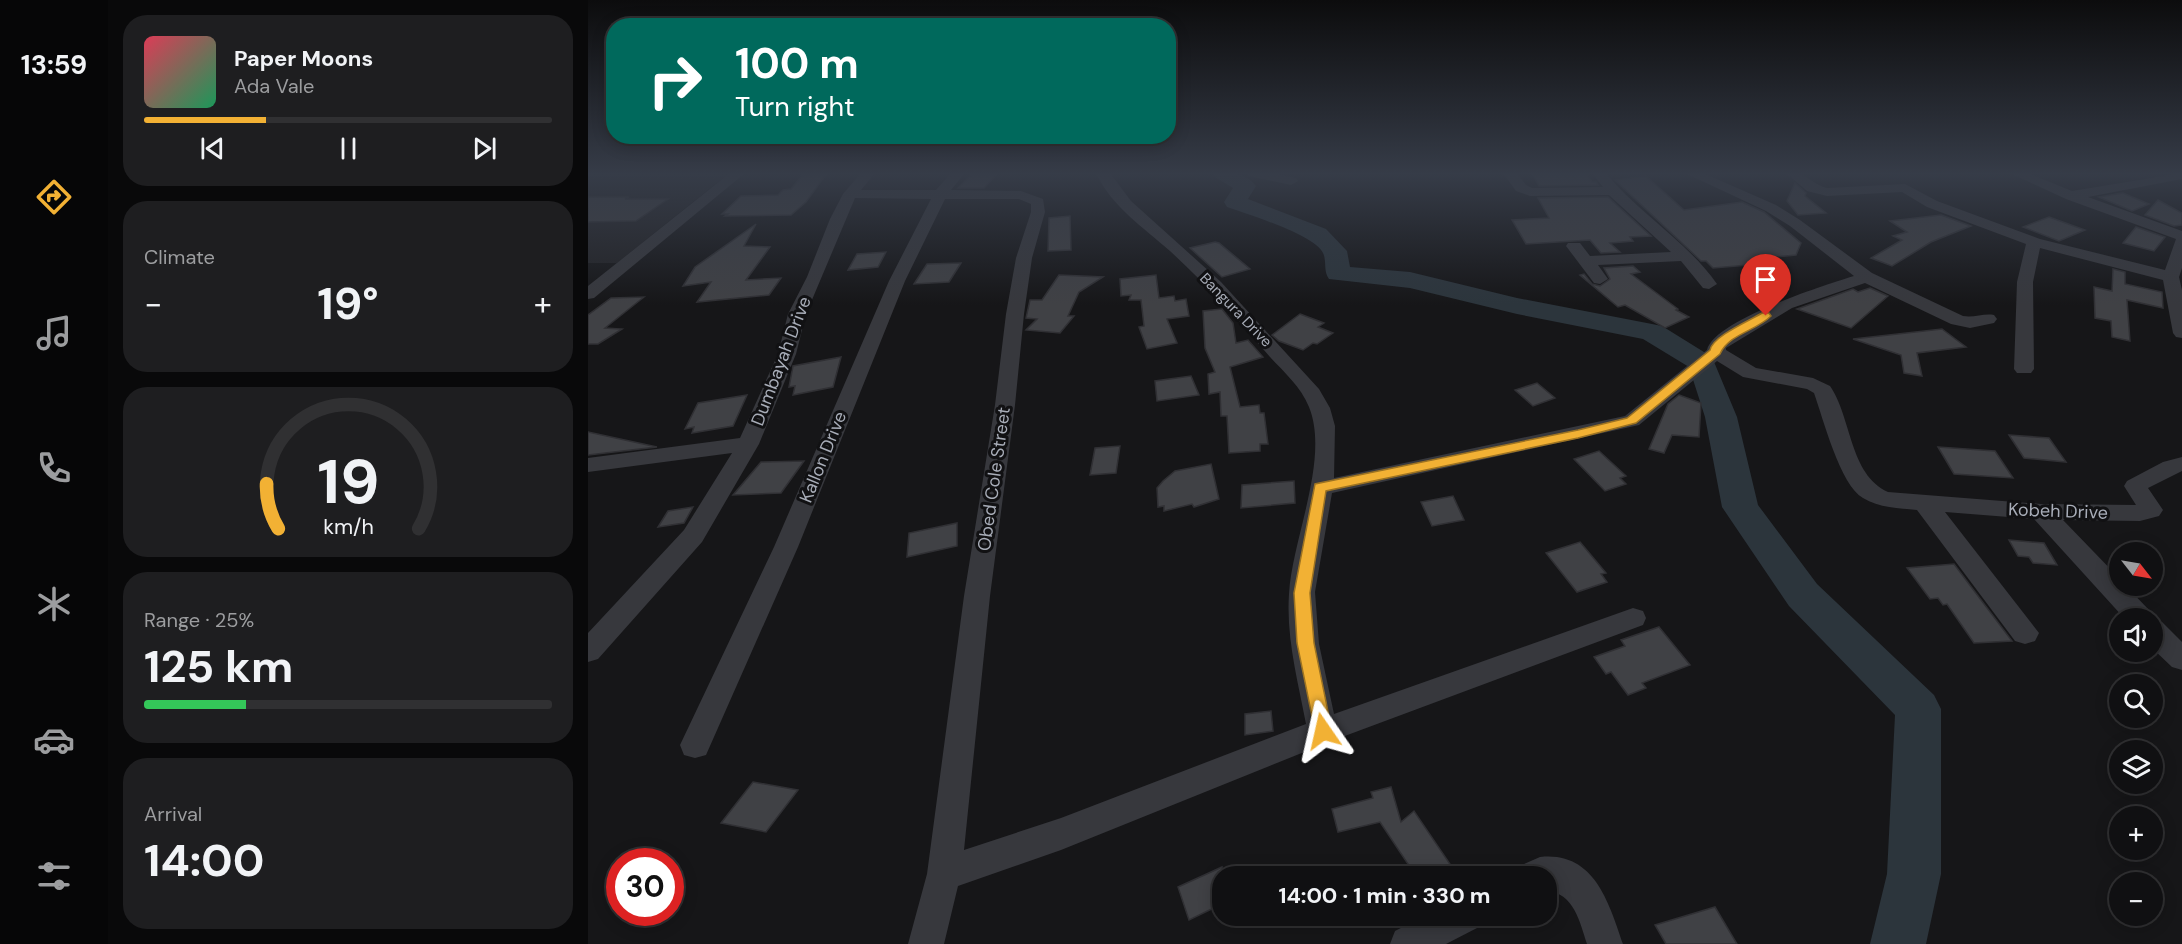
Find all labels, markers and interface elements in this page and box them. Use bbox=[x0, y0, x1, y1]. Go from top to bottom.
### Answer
text: 100 m bbox=[735, 36, 859, 91]
icon: right bbox=[636, 42, 714, 120]
text: Paper Moons bbox=[234, 44, 373, 73]
text: 13:59 bbox=[21, 47, 87, 82]
text: Ada Vale bbox=[234, 73, 314, 99]
text: Turn right bbox=[735, 89, 855, 124]
icon: previous bbox=[196, 132, 229, 165]
icon: pause bbox=[332, 132, 365, 165]
icon: next bbox=[468, 132, 501, 165]
icon: directions bbox=[33, 176, 75, 218]
text: Climate bbox=[144, 244, 215, 270]
pin bbox=[1740, 254, 1791, 316]
icon: arrive bbox=[1749, 263, 1782, 296]
street label: Bangura Drive bbox=[1195, 269, 1277, 351]
text: 19° bbox=[317, 274, 379, 333]
text: − bbox=[144, 282, 162, 325]
text: + bbox=[534, 282, 552, 325]
street label: Dumbayah Drive bbox=[745, 293, 817, 429]
icon: music bbox=[33, 312, 75, 354]
street label: Obed Cole Street bbox=[972, 405, 1016, 553]
street label: Kallon Drive bbox=[794, 408, 852, 506]
text: 19 bbox=[317, 441, 379, 522]
icon: phone bbox=[33, 447, 75, 489]
street label: Kobeh Drive bbox=[2008, 497, 2108, 525]
text: km/h bbox=[323, 513, 373, 541]
north arrow bbox=[2109, 542, 2163, 596]
map controls bbox=[2109, 542, 2163, 926]
icon: climate bbox=[33, 583, 75, 625]
text: Range · 25% bbox=[144, 607, 254, 633]
button: sound bbox=[2109, 608, 2163, 662]
text: 125 km bbox=[144, 637, 293, 696]
button: search bbox=[2109, 674, 2163, 728]
position arrow bbox=[1291, 699, 1355, 763]
icon: car bbox=[33, 719, 75, 761]
button: layers bbox=[2109, 740, 2163, 794]
text: Arrival bbox=[144, 801, 202, 827]
button: + bbox=[2109, 806, 2163, 860]
text: 14:00 bbox=[144, 831, 264, 890]
speed limit sign: 30 bbox=[606, 848, 684, 926]
icon: filters bbox=[33, 855, 75, 897]
button: − bbox=[2109, 872, 2163, 926]
text: 14:00 · 1 min · 330 m bbox=[1278, 881, 1491, 910]

